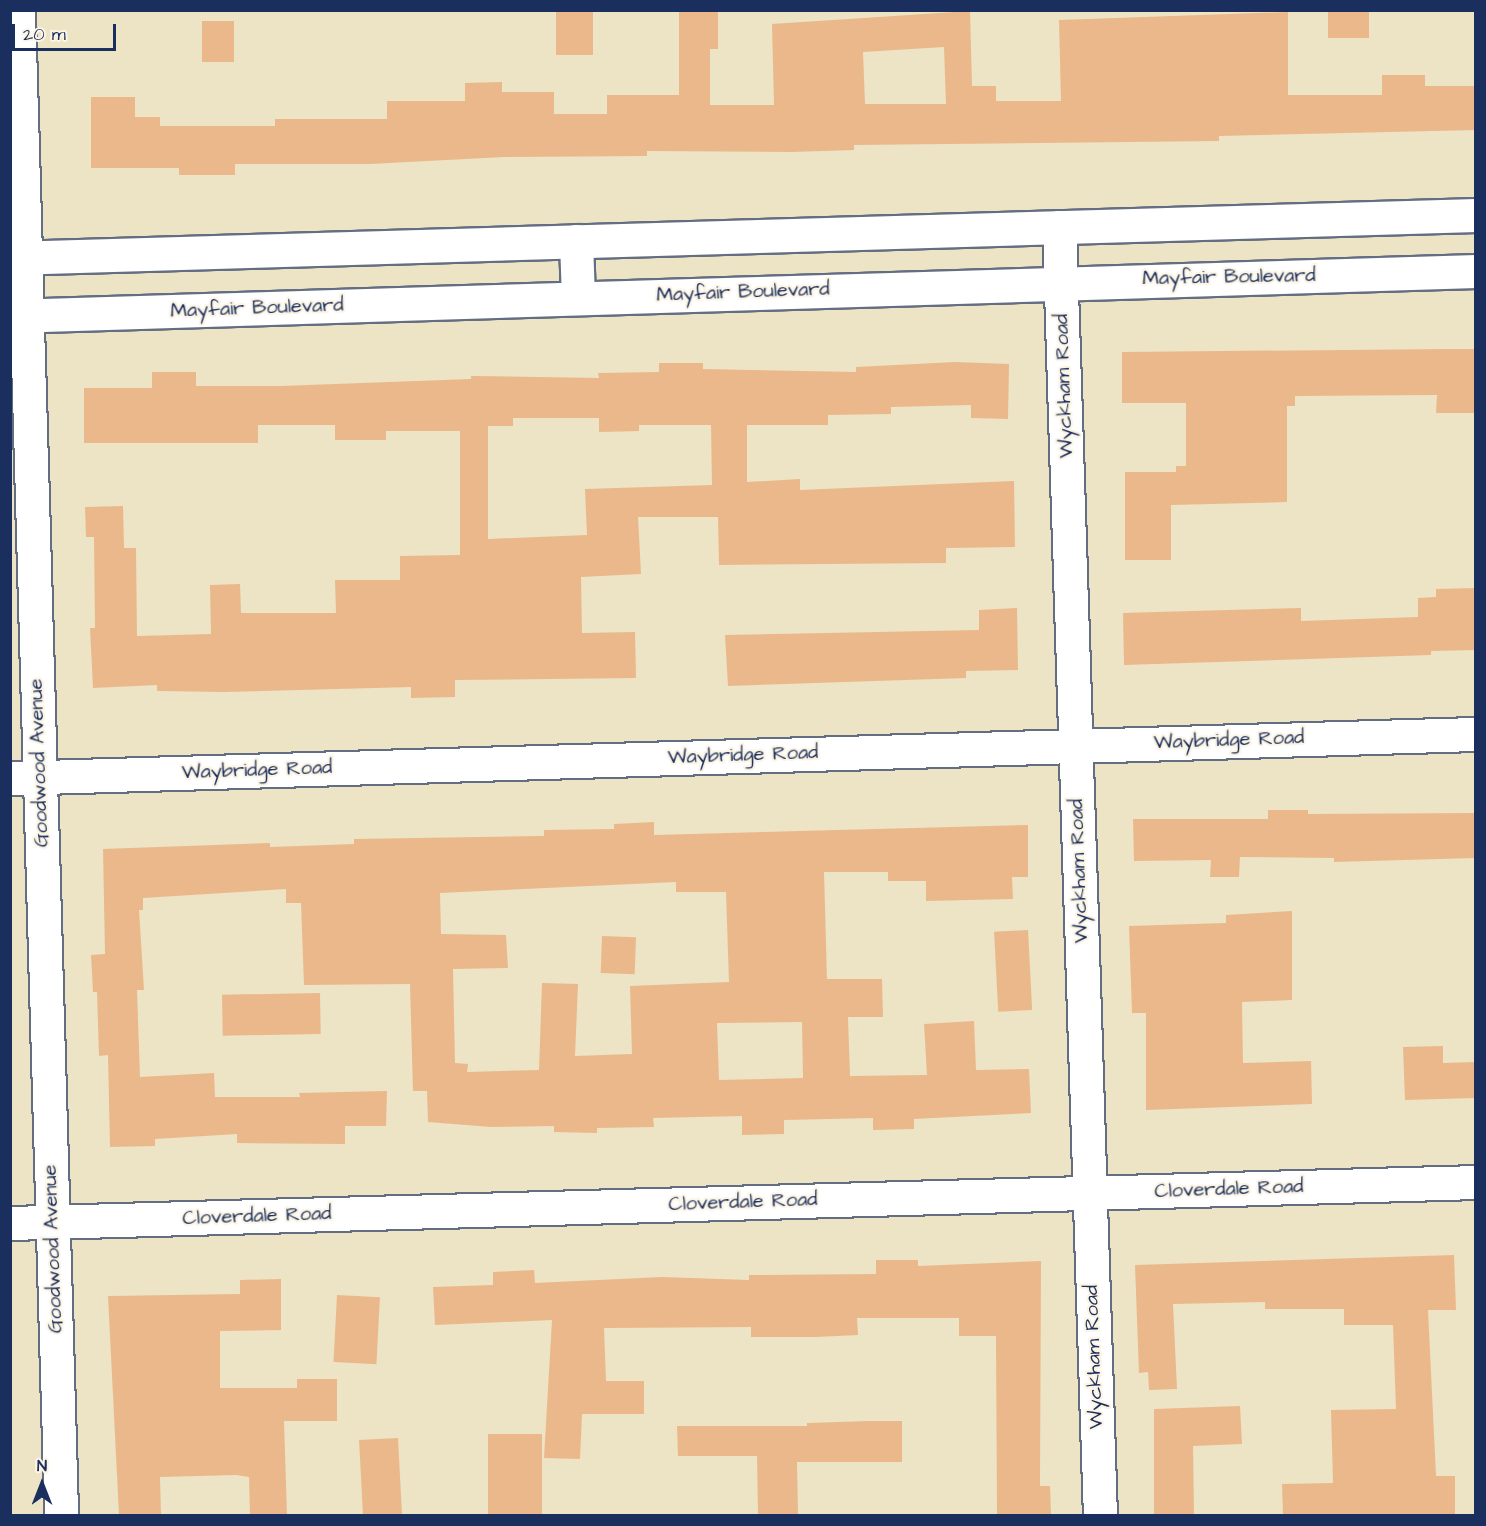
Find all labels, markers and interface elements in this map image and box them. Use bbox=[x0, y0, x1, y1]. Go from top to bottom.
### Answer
scale bar bbox=[15, 12, 118, 50]
text: 20 m bbox=[23, 22, 66, 47]
street label: Mayfair Boulevard bbox=[1142, 263, 1316, 291]
street label: Mayfair Boulevard bbox=[656, 277, 830, 307]
street label: Mayfair Boulevard bbox=[170, 293, 344, 323]
street label: Wyckham Road bbox=[1049, 313, 1079, 459]
street label: Goodwood Avenue bbox=[24, 678, 54, 848]
street label: Waybridge Road bbox=[1153, 725, 1305, 755]
street label: Waybridge Road bbox=[667, 740, 819, 770]
street label: Waybridge Road bbox=[181, 755, 333, 785]
street label: Wyckham Road bbox=[1064, 798, 1094, 944]
street label: Goodwood Avenue bbox=[38, 1164, 68, 1334]
street label: Cloverdale Road bbox=[1154, 1174, 1304, 1204]
street label: Cloverdale Road bbox=[668, 1187, 818, 1217]
street label: Cloverdale Road bbox=[182, 1201, 332, 1231]
street label: Wyckham Road bbox=[1079, 1284, 1109, 1430]
north arrow bbox=[12, 1454, 72, 1514]
text: N bbox=[37, 1455, 47, 1477]

